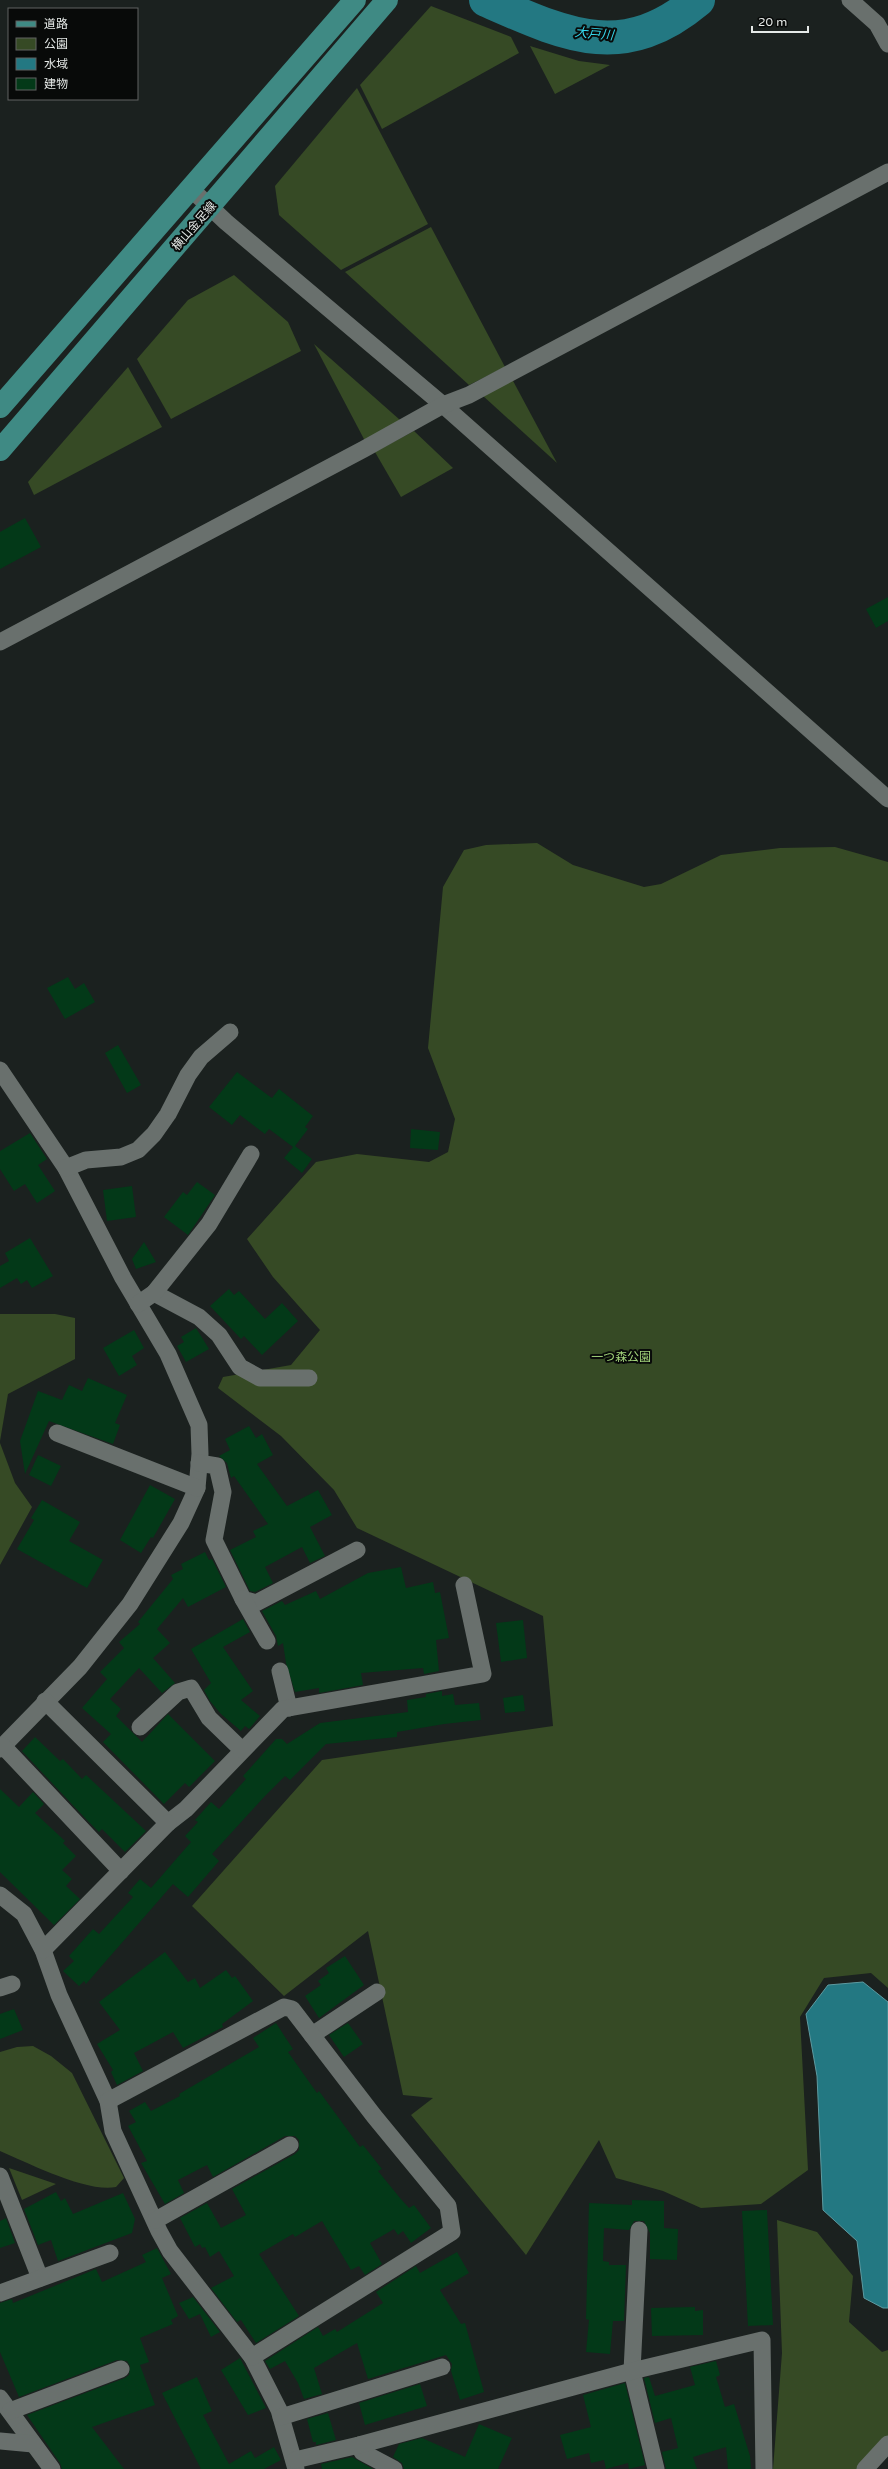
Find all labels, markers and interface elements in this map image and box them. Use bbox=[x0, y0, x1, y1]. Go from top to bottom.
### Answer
legend bbox=[8, 8, 138, 100]
scale bar bbox=[752, 8, 808, 34]
text: 20 m bbox=[758, 15, 787, 29]
text: 道路 bbox=[44, 17, 68, 31]
water label: 大戸川 bbox=[574, 24, 616, 44]
text: 公園 bbox=[44, 37, 68, 51]
text: 水域 bbox=[44, 57, 68, 71]
text: 建物 bbox=[44, 77, 68, 91]
street label: 横山金足線 bbox=[169, 199, 219, 253]
park label: 一つ森公園 bbox=[591, 1350, 651, 1364]

